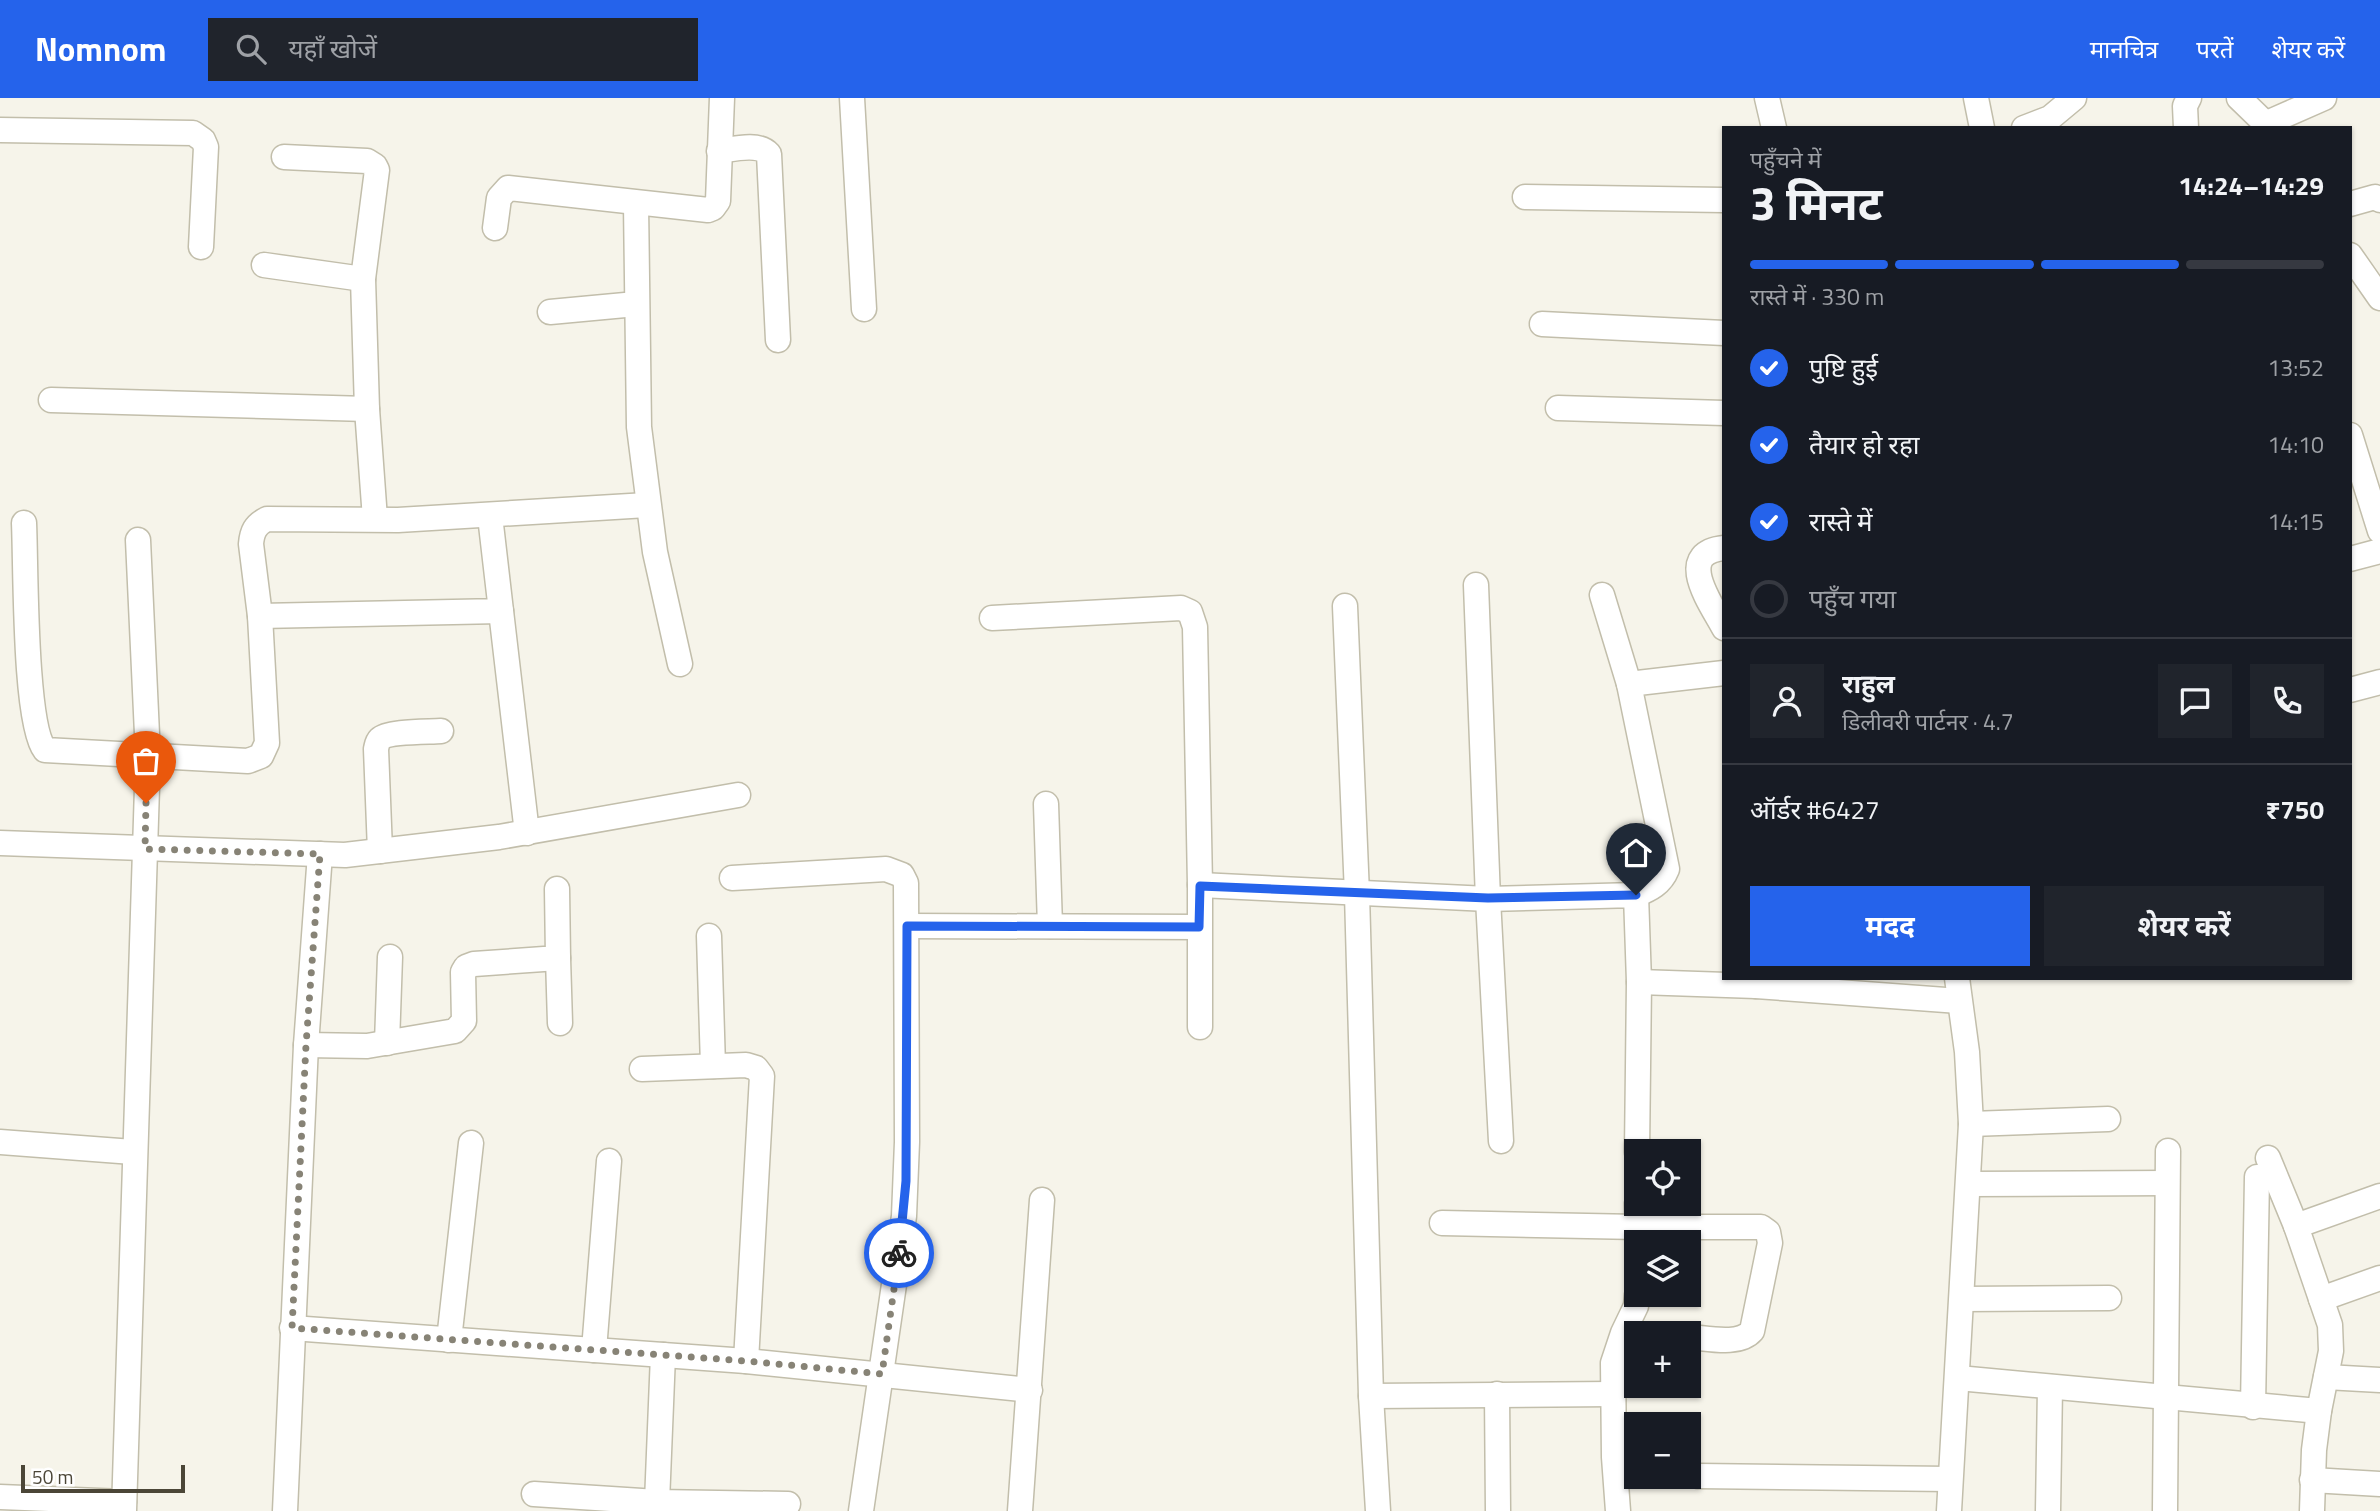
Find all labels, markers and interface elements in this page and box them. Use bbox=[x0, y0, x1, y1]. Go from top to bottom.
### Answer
search box bbox=[208, 18, 698, 81]
text: Nomnom bbox=[35, 24, 166, 74]
text: यहाँ खोजें bbox=[288, 29, 377, 68]
icon: search bbox=[232, 30, 270, 68]
text: मानचित्र bbox=[2090, 31, 2158, 67]
text: परतें bbox=[2196, 31, 2233, 67]
text: शेयर करें bbox=[2271, 31, 2345, 67]
text: पहुँचने में bbox=[1750, 142, 1821, 177]
text: 14:24–14:29 bbox=[2178, 166, 2324, 205]
text: 3 मिनट bbox=[1750, 168, 1882, 238]
text: रास्ते में · 330 m bbox=[1750, 279, 1884, 314]
text: पुष्टि हुई bbox=[1809, 348, 1878, 387]
icon: check bbox=[1750, 349, 1788, 387]
text: 13:52 bbox=[2267, 350, 2324, 385]
text: तैयार हो रहा bbox=[1809, 425, 1919, 464]
icon: check bbox=[1750, 426, 1788, 464]
text: 14:10 bbox=[2267, 427, 2324, 462]
text: रास्ते में bbox=[1809, 502, 1873, 541]
icon: check bbox=[1750, 503, 1788, 541]
text: 14:15 bbox=[2267, 504, 2324, 539]
text: पहुँच गया bbox=[1809, 579, 1896, 618]
button: person bbox=[1750, 664, 1824, 738]
text: राहुल bbox=[1842, 664, 1895, 703]
button: chat bbox=[2158, 664, 2232, 738]
button: phone bbox=[2250, 664, 2324, 738]
text: डिलीवरी पार्टनर · 4.7 bbox=[1842, 704, 2014, 739]
pin bbox=[116, 731, 176, 803]
icon: bag bbox=[127, 742, 165, 780]
text: ऑर्डर #6427 bbox=[1750, 790, 1880, 829]
text: ₹750 bbox=[2265, 790, 2324, 829]
pin bbox=[1606, 823, 1666, 895]
icon: home bbox=[1617, 834, 1655, 872]
button: मदद bbox=[1750, 886, 2030, 966]
button: शेयर करें bbox=[2044, 886, 2324, 966]
map controls bbox=[1624, 1139, 1701, 1489]
button: locate bbox=[1624, 1139, 1701, 1216]
courier bbox=[864, 1218, 934, 1288]
button: layers bbox=[1624, 1230, 1701, 1307]
icon: bike bbox=[880, 1234, 918, 1272]
button: + bbox=[1624, 1321, 1701, 1398]
button: − bbox=[1624, 1412, 1701, 1489]
scale bar bbox=[21, 1462, 186, 1494]
text: 50 m bbox=[32, 1462, 73, 1491]

